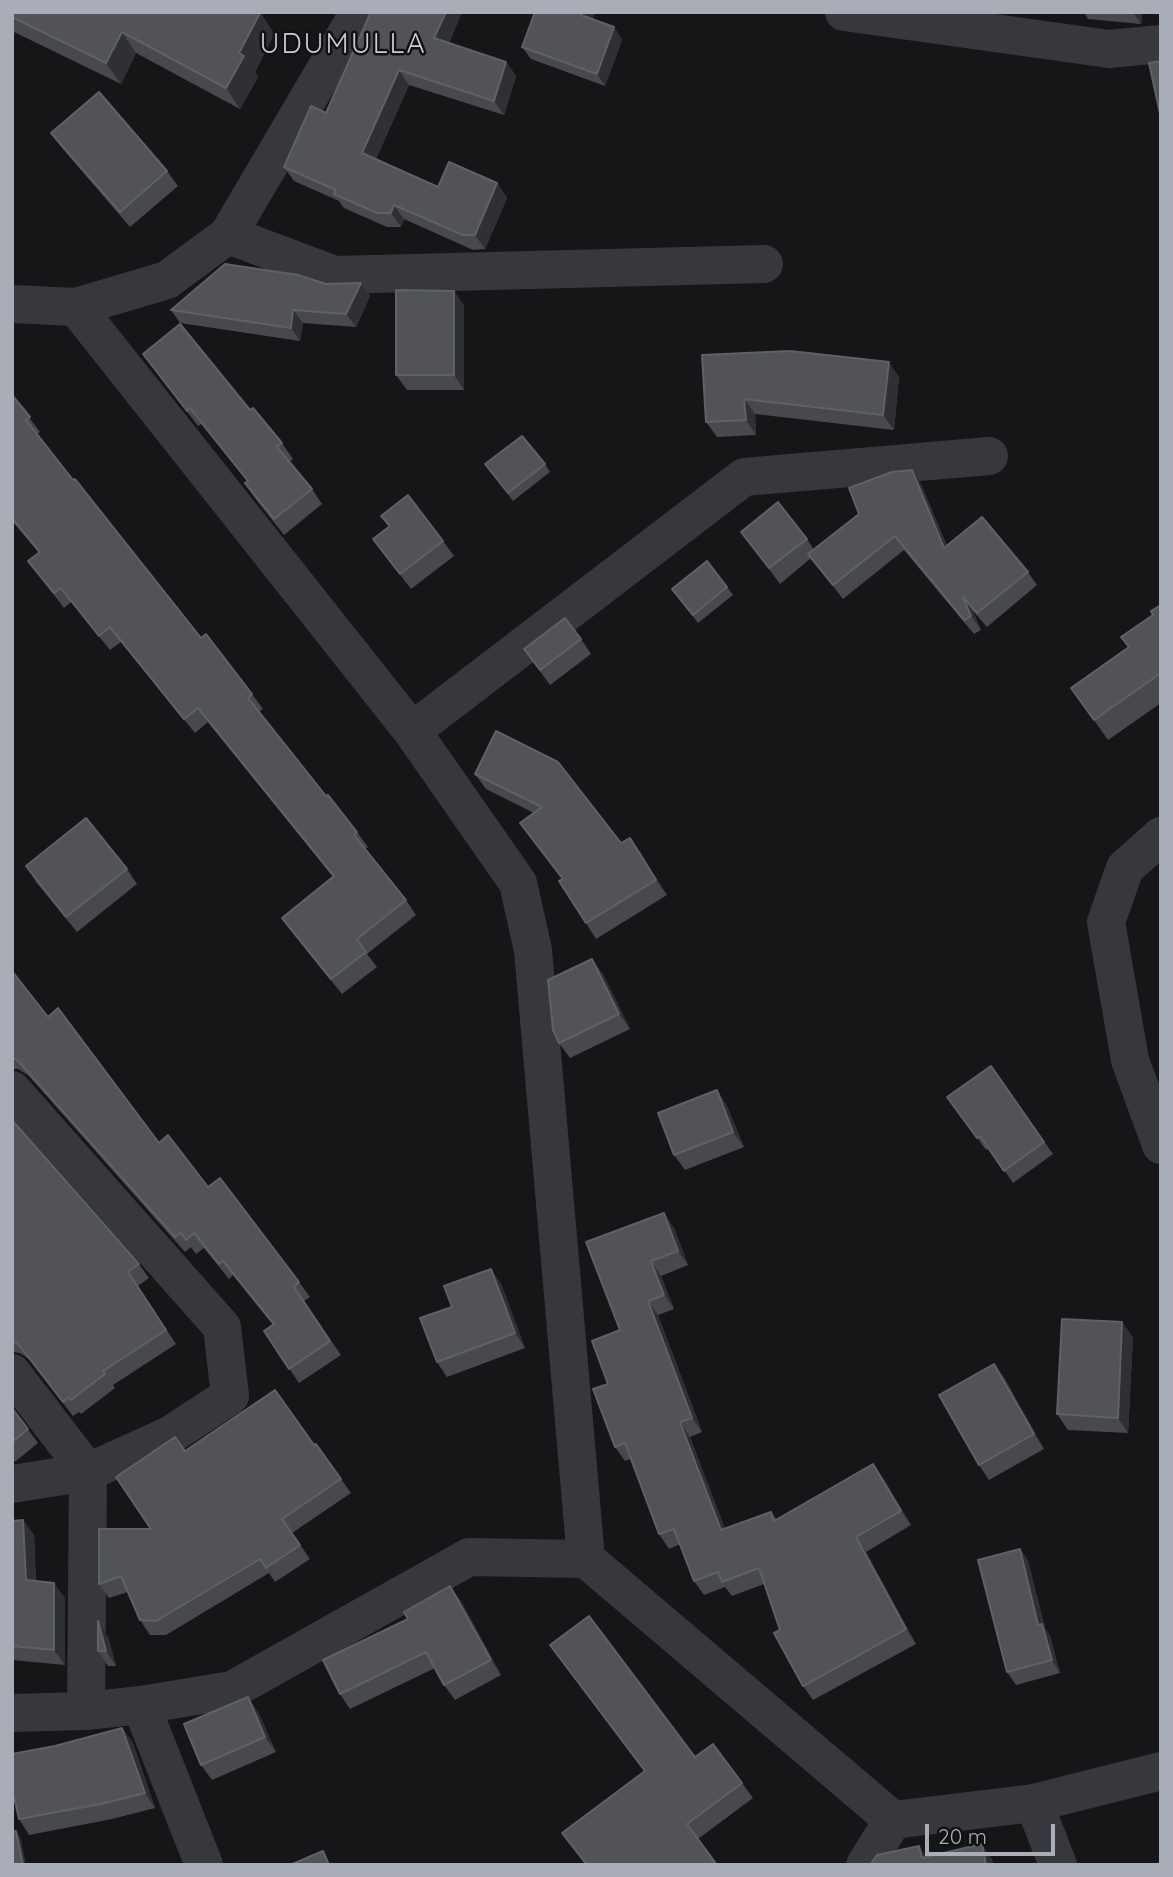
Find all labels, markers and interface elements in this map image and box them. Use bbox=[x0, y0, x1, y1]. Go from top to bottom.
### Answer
district label: UDUMULLA bbox=[260, 28, 426, 62]
scale bar bbox=[928, 1811, 1058, 1855]
text: 20 m bbox=[938, 1823, 987, 1849]

